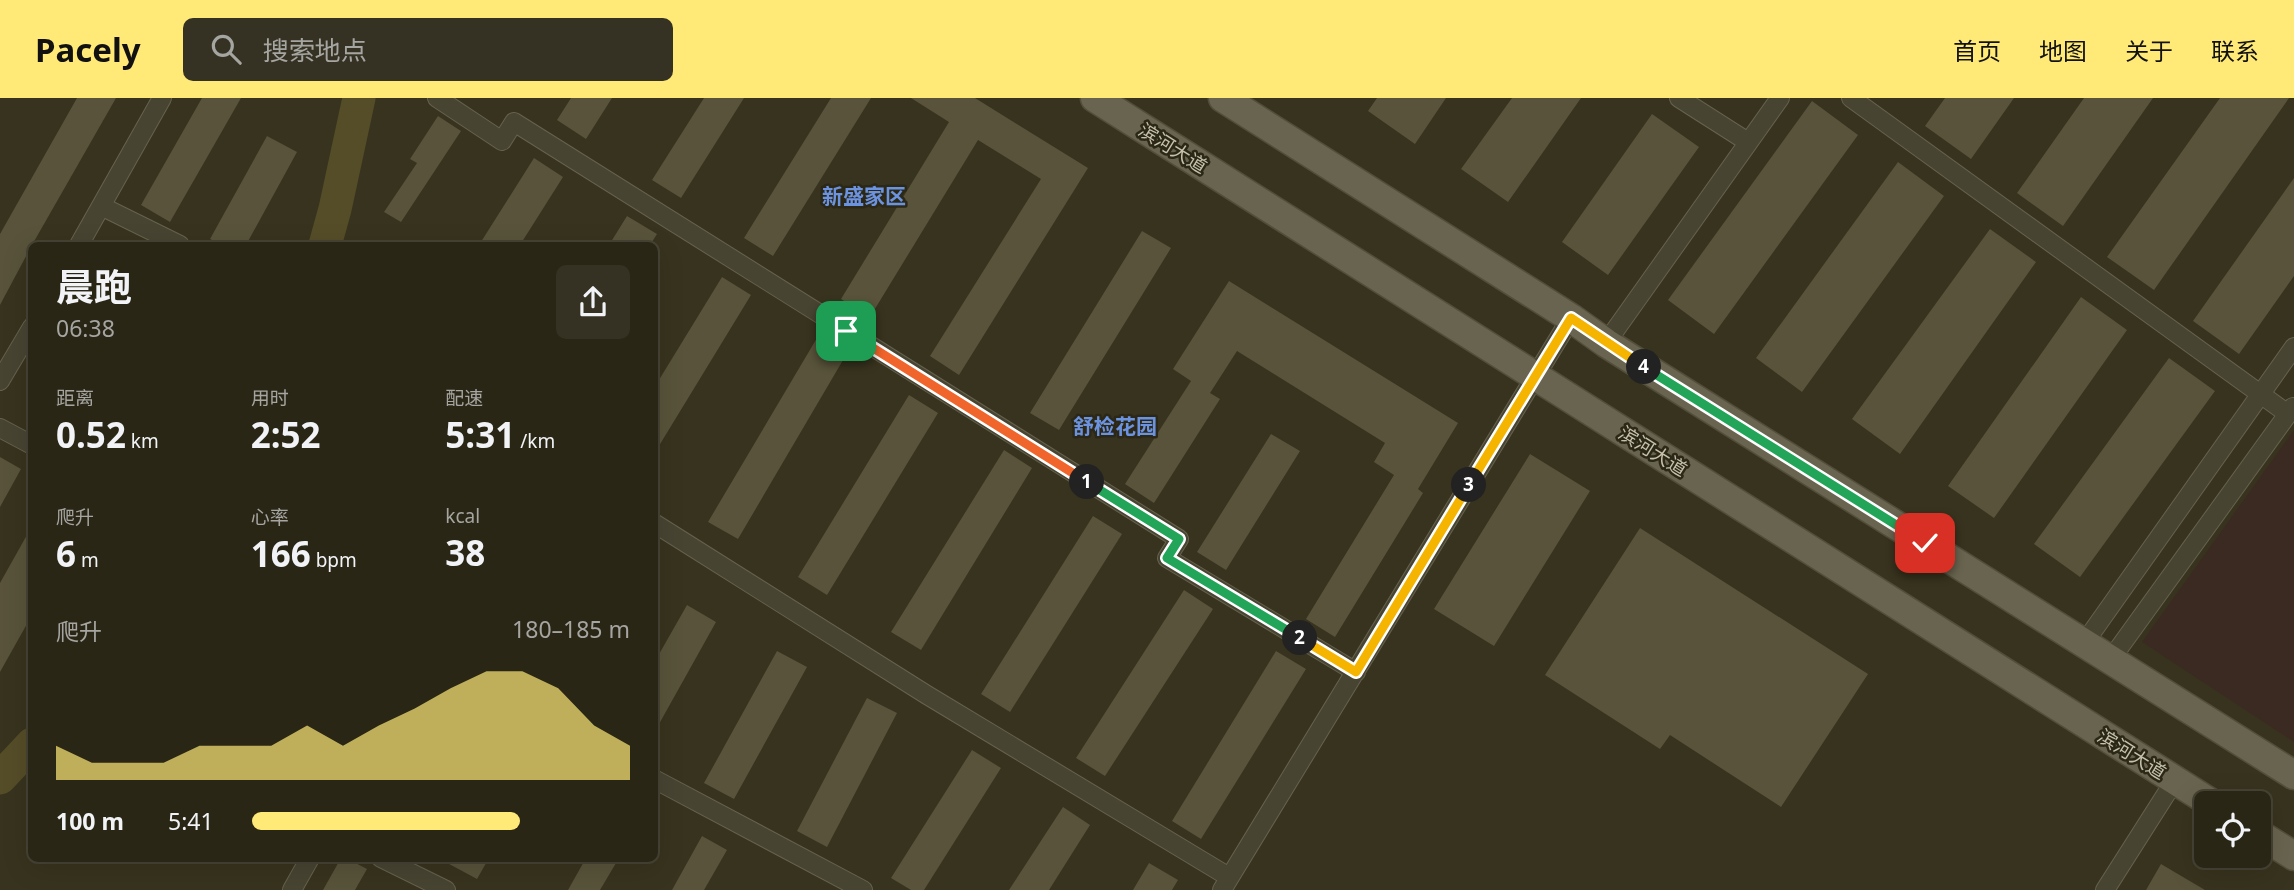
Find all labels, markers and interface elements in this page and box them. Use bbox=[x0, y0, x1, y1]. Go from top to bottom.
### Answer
search box bbox=[183, 18, 673, 81]
text: Pacely bbox=[35, 27, 141, 72]
icon: search bbox=[207, 30, 245, 68]
text: 搜索地点 bbox=[263, 32, 367, 68]
text: 首页 bbox=[1953, 34, 2001, 67]
text: 地图 bbox=[2039, 34, 2087, 67]
text: 关于 bbox=[2125, 34, 2173, 67]
text: 联系 bbox=[2211, 34, 2259, 67]
street label: 滨河大道 bbox=[1134, 117, 1212, 179]
district label: 新盛家区 bbox=[822, 182, 906, 210]
text: 晨跑 bbox=[56, 260, 132, 312]
button: share bbox=[556, 265, 630, 339]
pin bbox=[816, 301, 876, 361]
text: 06:38 bbox=[56, 312, 115, 344]
icon: arrive bbox=[827, 312, 865, 350]
pin: 4 bbox=[1626, 350, 1662, 384]
text: 4 bbox=[1638, 353, 1649, 379]
text: 距离 bbox=[56, 385, 94, 411]
text: 用时 bbox=[251, 385, 289, 411]
text: 配速 bbox=[445, 385, 483, 411]
text: 0.52 bbox=[56, 411, 126, 458]
text: 2:52 bbox=[251, 411, 321, 458]
text: 5:31 bbox=[445, 411, 515, 458]
district label: 舒检花园 bbox=[1073, 412, 1157, 440]
street label: 滨河大道 bbox=[1614, 420, 1692, 482]
text: km bbox=[126, 428, 159, 454]
text: /km bbox=[515, 428, 555, 454]
pin: 1 bbox=[1070, 464, 1104, 500]
text: 1 bbox=[1081, 468, 1092, 494]
pin: 3 bbox=[1452, 468, 1486, 502]
text: 3 bbox=[1463, 471, 1474, 497]
text: kcal bbox=[445, 503, 480, 529]
text: 爬升 bbox=[56, 504, 94, 530]
text: 心率 bbox=[251, 504, 289, 530]
pin bbox=[1895, 513, 1955, 573]
icon: check bbox=[1906, 524, 1944, 562]
text: 38 bbox=[445, 529, 485, 576]
text: 6 bbox=[56, 530, 76, 577]
text: 166 bbox=[251, 530, 311, 577]
text: m bbox=[76, 547, 99, 573]
text: bpm bbox=[311, 547, 357, 573]
text: 180–185 m bbox=[512, 613, 630, 645]
text: 爬升 bbox=[56, 615, 102, 647]
pin: 2 bbox=[1282, 620, 1318, 656]
text: 2 bbox=[1294, 624, 1305, 650]
street label: 滨河大道 bbox=[2093, 723, 2171, 785]
map controls bbox=[2194, 791, 2271, 868]
button: locate bbox=[2194, 791, 2271, 868]
text: 100 m bbox=[56, 805, 124, 837]
text: 5:41 bbox=[168, 805, 214, 837]

